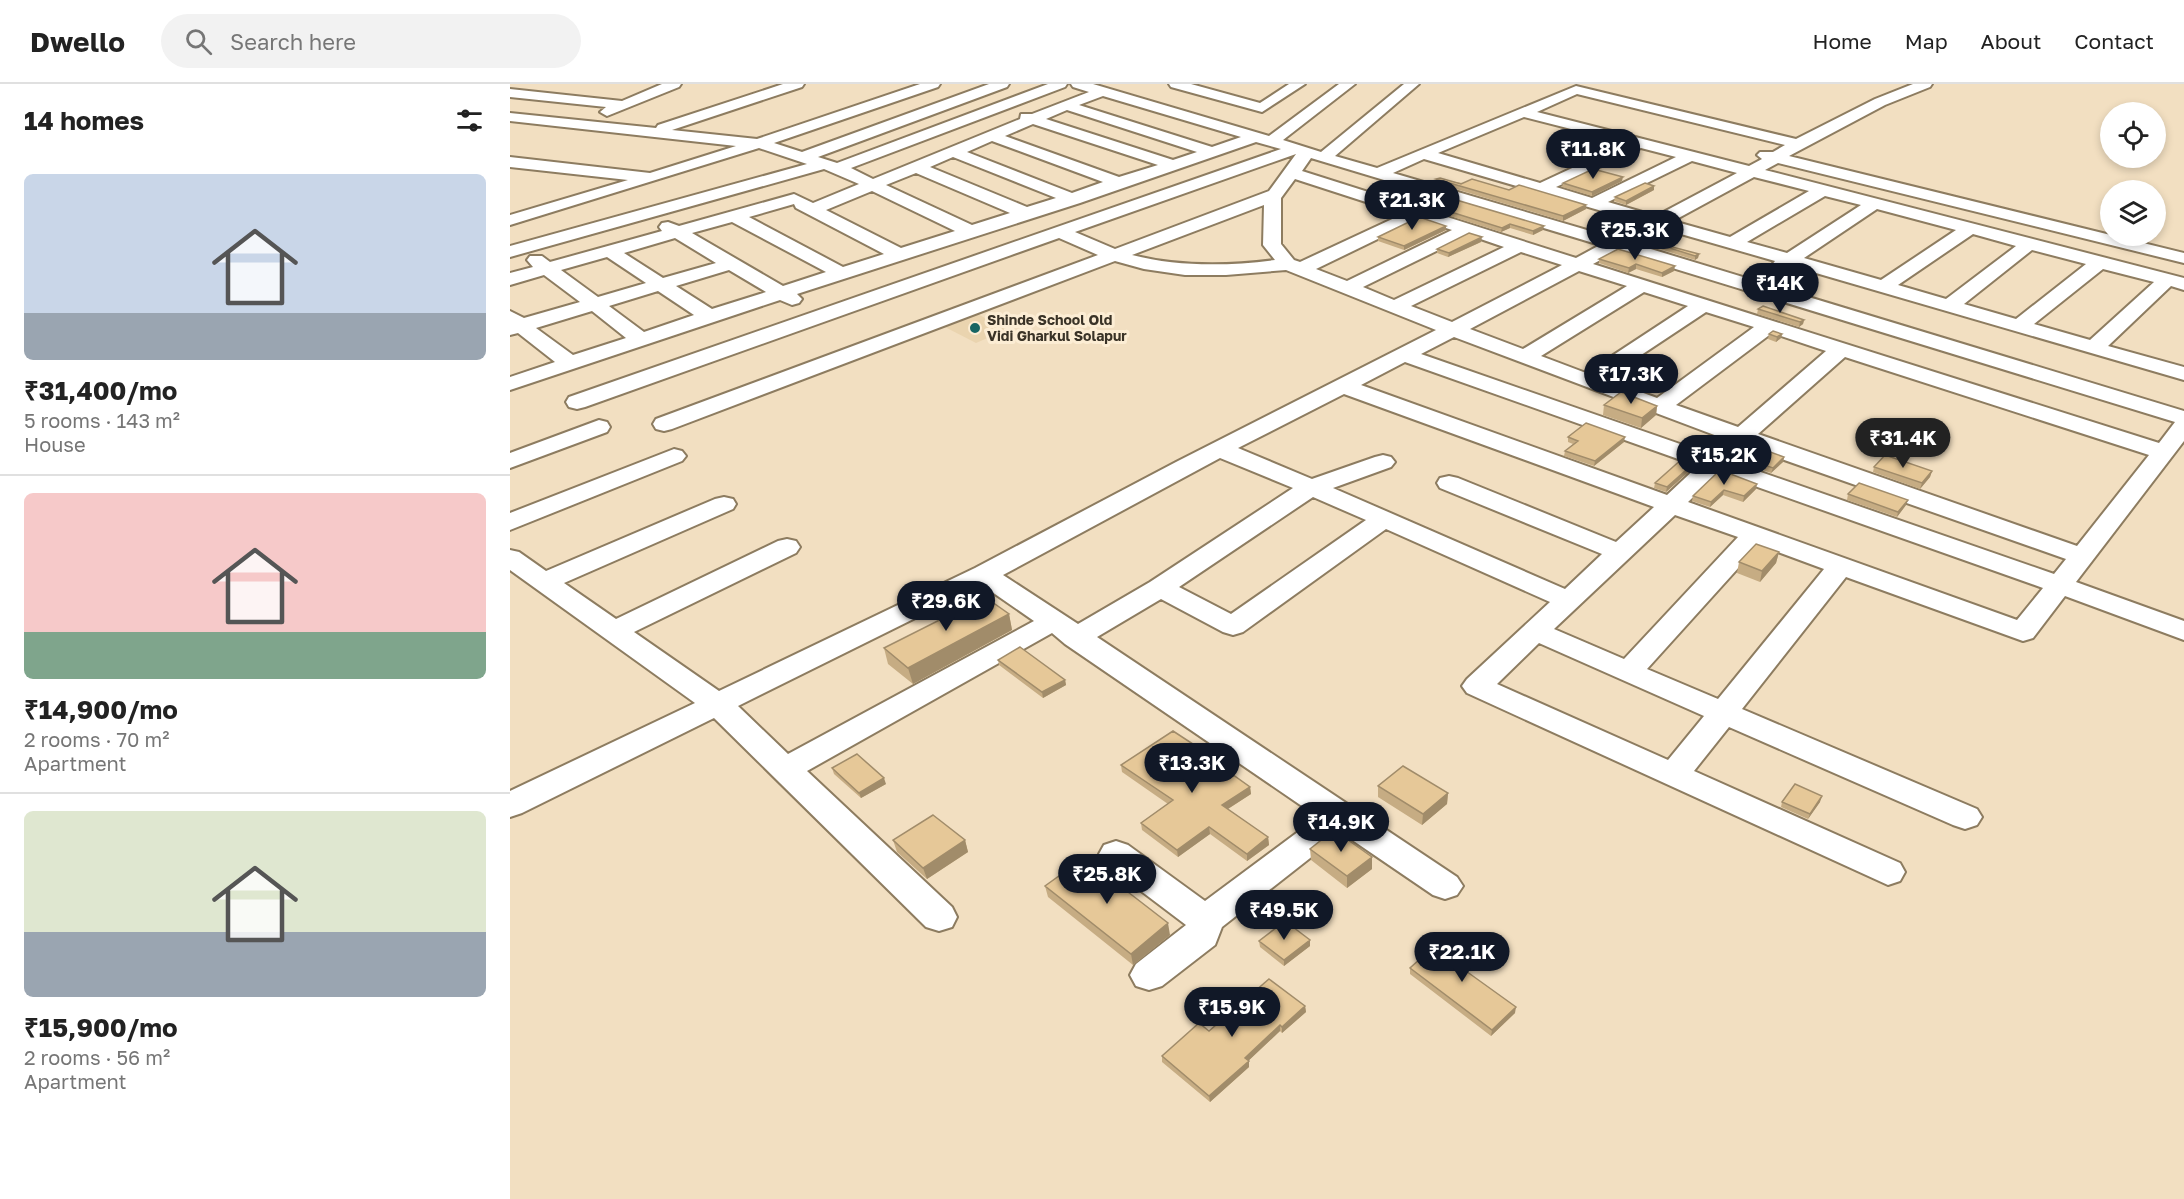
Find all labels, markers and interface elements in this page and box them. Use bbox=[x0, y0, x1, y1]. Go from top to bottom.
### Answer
search box bbox=[161, 14, 581, 68]
text: Dwello bbox=[30, 25, 125, 58]
icon: search bbox=[182, 25, 215, 58]
text: Search here bbox=[230, 28, 356, 55]
text: Home bbox=[1812, 28, 1872, 54]
text: Map bbox=[1905, 28, 1948, 54]
text: About bbox=[1981, 28, 2041, 54]
text: Contact bbox=[2074, 28, 2154, 54]
map controls bbox=[2100, 102, 2166, 246]
button: locate bbox=[2100, 102, 2166, 168]
icon: filters bbox=[453, 104, 486, 137]
text: 14 homes bbox=[24, 105, 144, 136]
pin: ₹11.8K bbox=[1544, 129, 1642, 180]
text: ₹11.8K bbox=[1560, 136, 1626, 160]
pin: ₹21.3K bbox=[1363, 180, 1461, 231]
button: layers bbox=[2100, 180, 2166, 246]
text: ₹21.3K bbox=[1378, 187, 1446, 211]
pin: ₹25.3K bbox=[1586, 210, 1684, 261]
icon: home bbox=[201, 213, 309, 321]
text: ₹25.3K bbox=[1601, 217, 1669, 241]
pin: ₹14K bbox=[1744, 263, 1816, 314]
text: ₹14K bbox=[1756, 270, 1804, 294]
place label: Shinde School Old Vidi Gharkul Solapur bbox=[987, 311, 1127, 344]
marker: Shinde School Old Vidi Gharkul Solapur bbox=[968, 321, 982, 335]
pin: ₹17.3K bbox=[1582, 354, 1680, 405]
text: ₹17.3K bbox=[1598, 361, 1664, 385]
text: ₹31,400/mo bbox=[24, 375, 177, 406]
text: 5 rooms · 143 m² bbox=[24, 408, 180, 432]
pin: ₹31.4K bbox=[1854, 418, 1952, 469]
text: ₹31.4K bbox=[1869, 425, 1937, 449]
text: House bbox=[24, 432, 86, 456]
pin: ₹15.2K bbox=[1675, 435, 1773, 486]
text: ₹15.2K bbox=[1690, 442, 1758, 466]
icon: home bbox=[201, 532, 309, 640]
pin: ₹29.6K bbox=[897, 581, 995, 632]
text: ₹29.6K bbox=[911, 588, 981, 612]
text: ₹14,900/mo bbox=[24, 694, 178, 725]
text: 2 rooms · 70 m² bbox=[24, 727, 169, 751]
pin: ₹13.3K bbox=[1143, 743, 1241, 794]
text: ₹13.3K bbox=[1158, 750, 1226, 774]
text: Apartment bbox=[24, 751, 127, 775]
pin: ₹14.9K bbox=[1292, 802, 1390, 853]
text: ₹14.9K bbox=[1307, 809, 1375, 833]
icon: home bbox=[201, 850, 309, 958]
pin: ₹25.8K bbox=[1058, 854, 1156, 905]
text: ₹25.8K bbox=[1072, 861, 1142, 885]
pin: ₹49.5K bbox=[1235, 890, 1333, 941]
text: ₹49.5K bbox=[1249, 897, 1319, 921]
pin: ₹22.1K bbox=[1413, 932, 1511, 983]
text: ₹22.1K bbox=[1428, 939, 1496, 963]
pin: ₹15.9K bbox=[1183, 987, 1281, 1038]
text: ₹15.9K bbox=[1198, 994, 1266, 1018]
text: ₹15,900/mo bbox=[24, 1012, 178, 1043]
text: 2 rooms · 56 m² bbox=[24, 1045, 170, 1069]
text: Apartment bbox=[24, 1069, 127, 1093]

